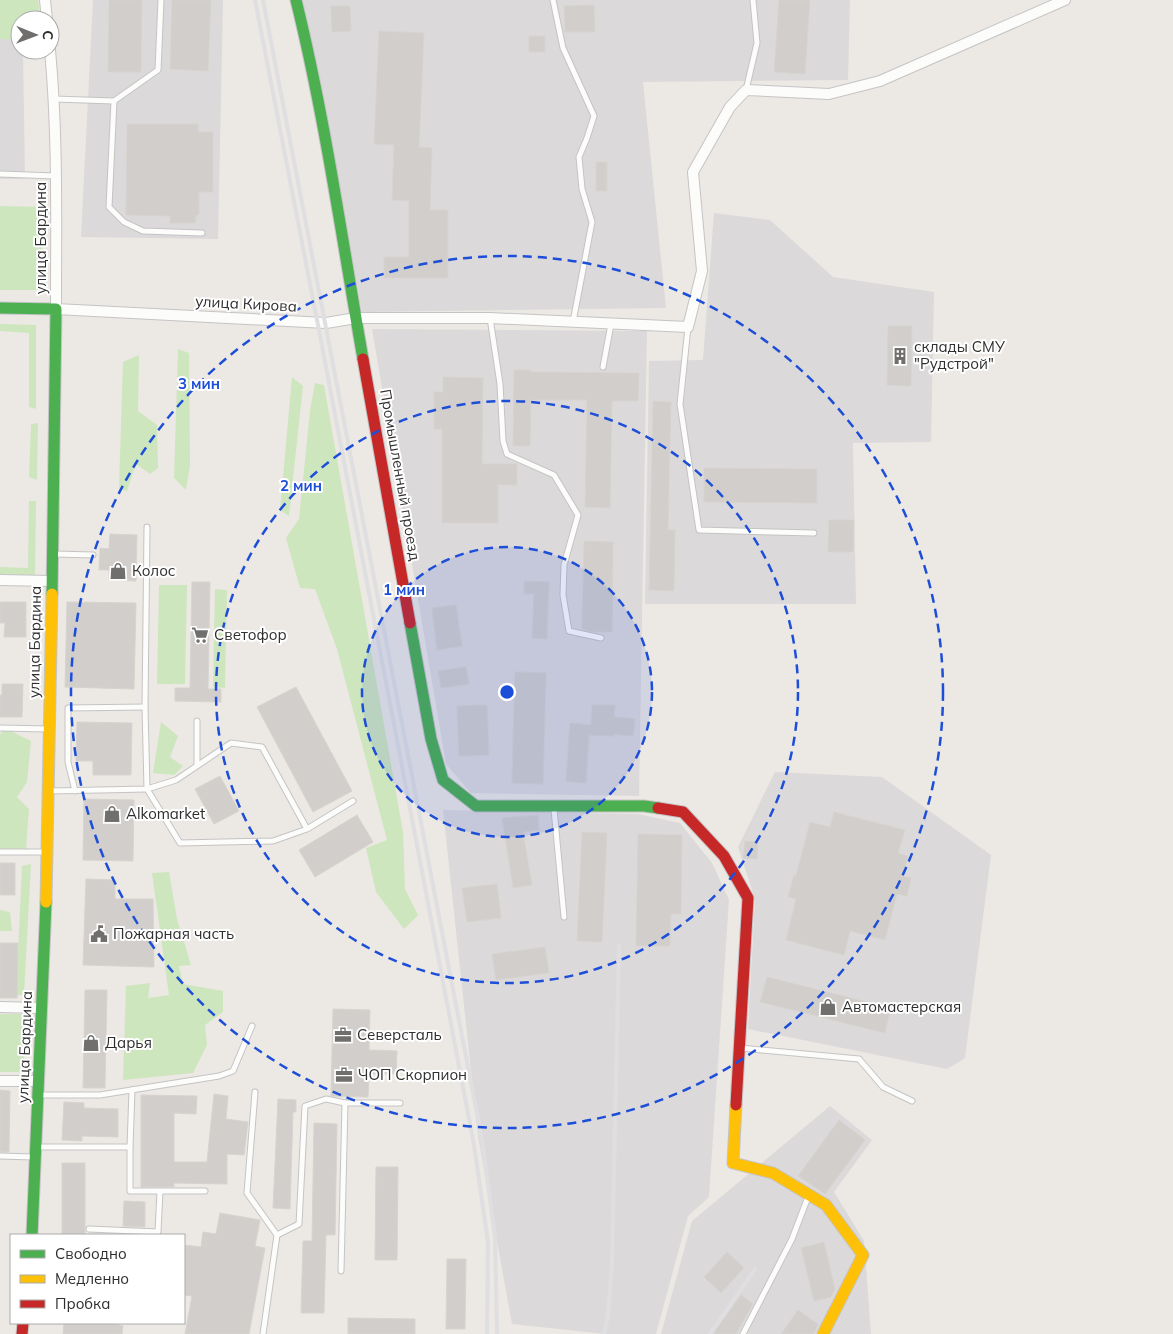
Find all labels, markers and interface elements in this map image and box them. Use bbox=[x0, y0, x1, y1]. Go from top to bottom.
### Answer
north arrow bbox=[10, 10, 60, 60]
text: С bbox=[39, 30, 57, 40]
street label: улица Бардина bbox=[31, 182, 50, 294]
street label: улица Кирова bbox=[195, 291, 297, 316]
place label: склады СМУ "Рудстрой" bbox=[914, 337, 1005, 373]
building icon: склады СМУ "Рудстрой" bbox=[890, 346, 910, 366]
text: 3 мин bbox=[178, 374, 220, 393]
street label: Промышленный проезд bbox=[376, 388, 425, 562]
text: 2 мин bbox=[280, 476, 322, 495]
shop icon: Колос bbox=[108, 561, 128, 581]
place label: Колос bbox=[132, 561, 175, 580]
text: 1 мин bbox=[383, 580, 425, 599]
street label: улица Бардина bbox=[24, 586, 45, 698]
supermarket icon: Светофор bbox=[190, 625, 210, 645]
place label: Светофор bbox=[214, 625, 287, 644]
centre of rings bbox=[498, 683, 516, 701]
shop icon: Alkomarket bbox=[102, 804, 122, 824]
place label: Alkomarket bbox=[126, 804, 205, 823]
public building icon: Пожарная часть bbox=[89, 924, 109, 944]
place label: Пожарная часть bbox=[113, 924, 234, 943]
street label: улица Бардина bbox=[13, 991, 36, 1103]
shop icon: Автомастерская bbox=[818, 997, 838, 1017]
place label: Автомастерская bbox=[842, 997, 961, 1016]
office icon: Северсталь bbox=[333, 1025, 353, 1045]
place label: Северсталь bbox=[357, 1025, 442, 1044]
shop icon: Дарья bbox=[81, 1033, 101, 1053]
place label: Дарья bbox=[105, 1033, 152, 1052]
office icon: ЧОП Скорпион bbox=[334, 1065, 354, 1085]
place label: ЧОП Скорпион bbox=[358, 1065, 467, 1084]
legend bbox=[10, 1234, 185, 1324]
text: Свободно bbox=[55, 1244, 127, 1263]
text: Медленно bbox=[55, 1269, 129, 1288]
text: Пробка bbox=[55, 1294, 110, 1313]

